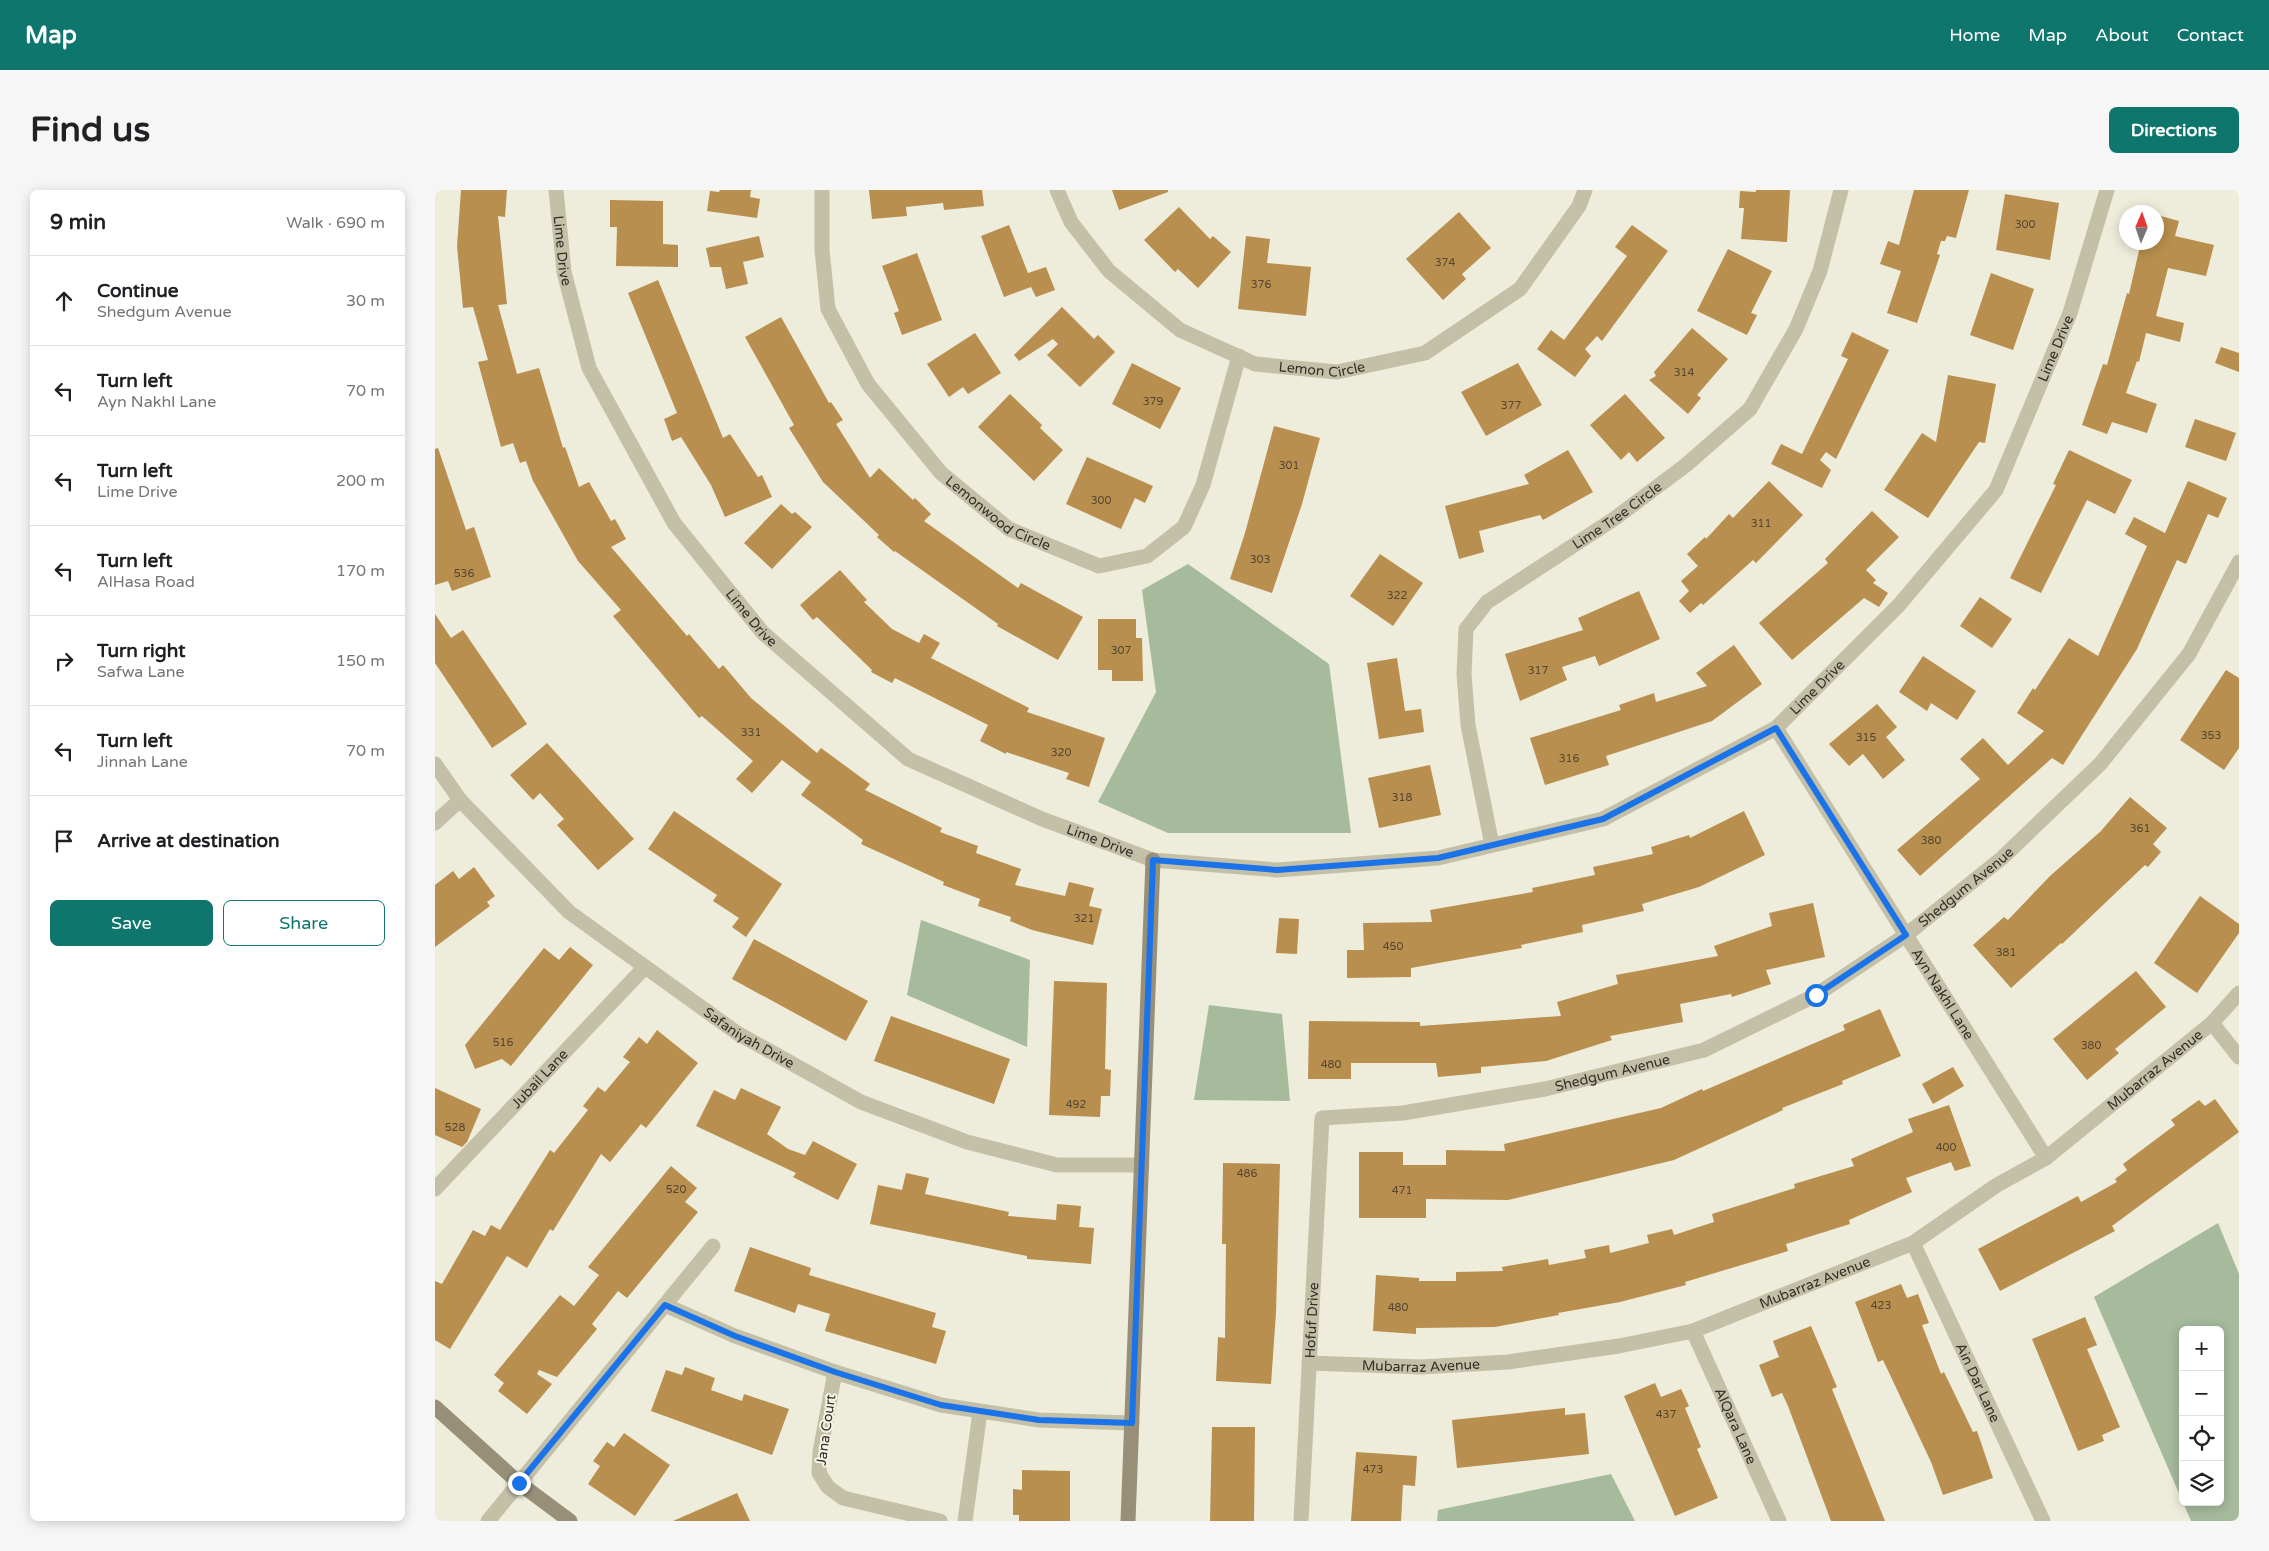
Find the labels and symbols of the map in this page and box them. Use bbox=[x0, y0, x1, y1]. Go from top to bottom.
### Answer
north arrow bbox=[2119, 205, 2164, 250]
street label: Lime Drive bbox=[550, 215, 576, 288]
house number: 300 bbox=[2015, 218, 2035, 231]
house number: 374 bbox=[1435, 256, 1455, 269]
house number: 376 bbox=[1251, 278, 1271, 291]
street label: Lime Drive bbox=[2034, 312, 2077, 384]
street label: Lemon Circle bbox=[1278, 358, 1367, 381]
house number: 314 bbox=[1674, 366, 1694, 379]
house number: 379 bbox=[1143, 395, 1163, 408]
house number: 377 bbox=[1501, 399, 1521, 412]
house number: 301 bbox=[1279, 459, 1299, 472]
street label: Lemonwood Circle bbox=[942, 472, 1053, 554]
street label: Lime Tree Circle bbox=[1569, 478, 1665, 553]
house number: 300 bbox=[1091, 494, 1111, 507]
house number: 311 bbox=[1751, 517, 1771, 530]
house number: 303 bbox=[1250, 553, 1270, 566]
house number: 536 bbox=[454, 567, 474, 580]
street label: Lime Drive bbox=[722, 586, 781, 650]
house number: 322 bbox=[1387, 589, 1407, 602]
house number: 307 bbox=[1111, 644, 1131, 657]
street label: Lime Drive bbox=[1786, 656, 1848, 718]
house number: 317 bbox=[1528, 664, 1548, 677]
house number: 331 bbox=[741, 726, 761, 739]
house number: 353 bbox=[2201, 729, 2221, 742]
house number: 315 bbox=[1856, 731, 1876, 744]
house number: 320 bbox=[1051, 746, 1071, 759]
house number: 316 bbox=[1559, 752, 1579, 765]
house number: 318 bbox=[1392, 791, 1412, 804]
street label: Lime Drive bbox=[1064, 820, 1136, 861]
house number: 361 bbox=[2130, 822, 2150, 835]
house number: 380 bbox=[1921, 834, 1941, 847]
street label: Shedgum Avenue bbox=[1914, 843, 2017, 931]
house number: 321 bbox=[1074, 912, 1094, 925]
house number: 450 bbox=[1383, 940, 1403, 953]
street label: Ayn Nakhl Lane bbox=[1908, 945, 1978, 1043]
house number: 381 bbox=[1996, 946, 2016, 959]
route start bbox=[1805, 984, 1828, 1007]
street label: Safaniyah Drive bbox=[701, 1003, 798, 1072]
street label: Mubarraz Avenue bbox=[2104, 1026, 2206, 1113]
house number: 516 bbox=[493, 1036, 513, 1049]
house number: 380 bbox=[2081, 1039, 2101, 1052]
street label: Jubail Lane bbox=[508, 1045, 571, 1112]
street label: Shedgum Avenue bbox=[1553, 1050, 1672, 1095]
house number: 480 bbox=[1321, 1058, 1341, 1071]
house number: 492 bbox=[1066, 1098, 1086, 1111]
house number: 528 bbox=[445, 1121, 465, 1134]
house number: 400 bbox=[1936, 1141, 1956, 1154]
house number: 486 bbox=[1237, 1167, 1257, 1180]
house number: 520 bbox=[666, 1183, 686, 1196]
house number: 471 bbox=[1392, 1184, 1412, 1197]
street label: Mubarraz Avenue bbox=[1757, 1252, 1873, 1312]
street label: Hofuf Drive bbox=[1301, 1282, 1322, 1359]
house number: 423 bbox=[1871, 1299, 1891, 1312]
house number: 480 bbox=[1388, 1301, 1408, 1314]
street label: Ain Dar Lane bbox=[1952, 1340, 2004, 1425]
street label: Mubarraz Avenue bbox=[1362, 1355, 1480, 1376]
street label: AlQara Lane bbox=[1711, 1385, 1761, 1467]
street label: Jana Court bbox=[813, 1393, 839, 1467]
house number: 437 bbox=[1656, 1408, 1676, 1421]
house number: 473 bbox=[1363, 1463, 1383, 1476]
route end bbox=[508, 1472, 531, 1495]

